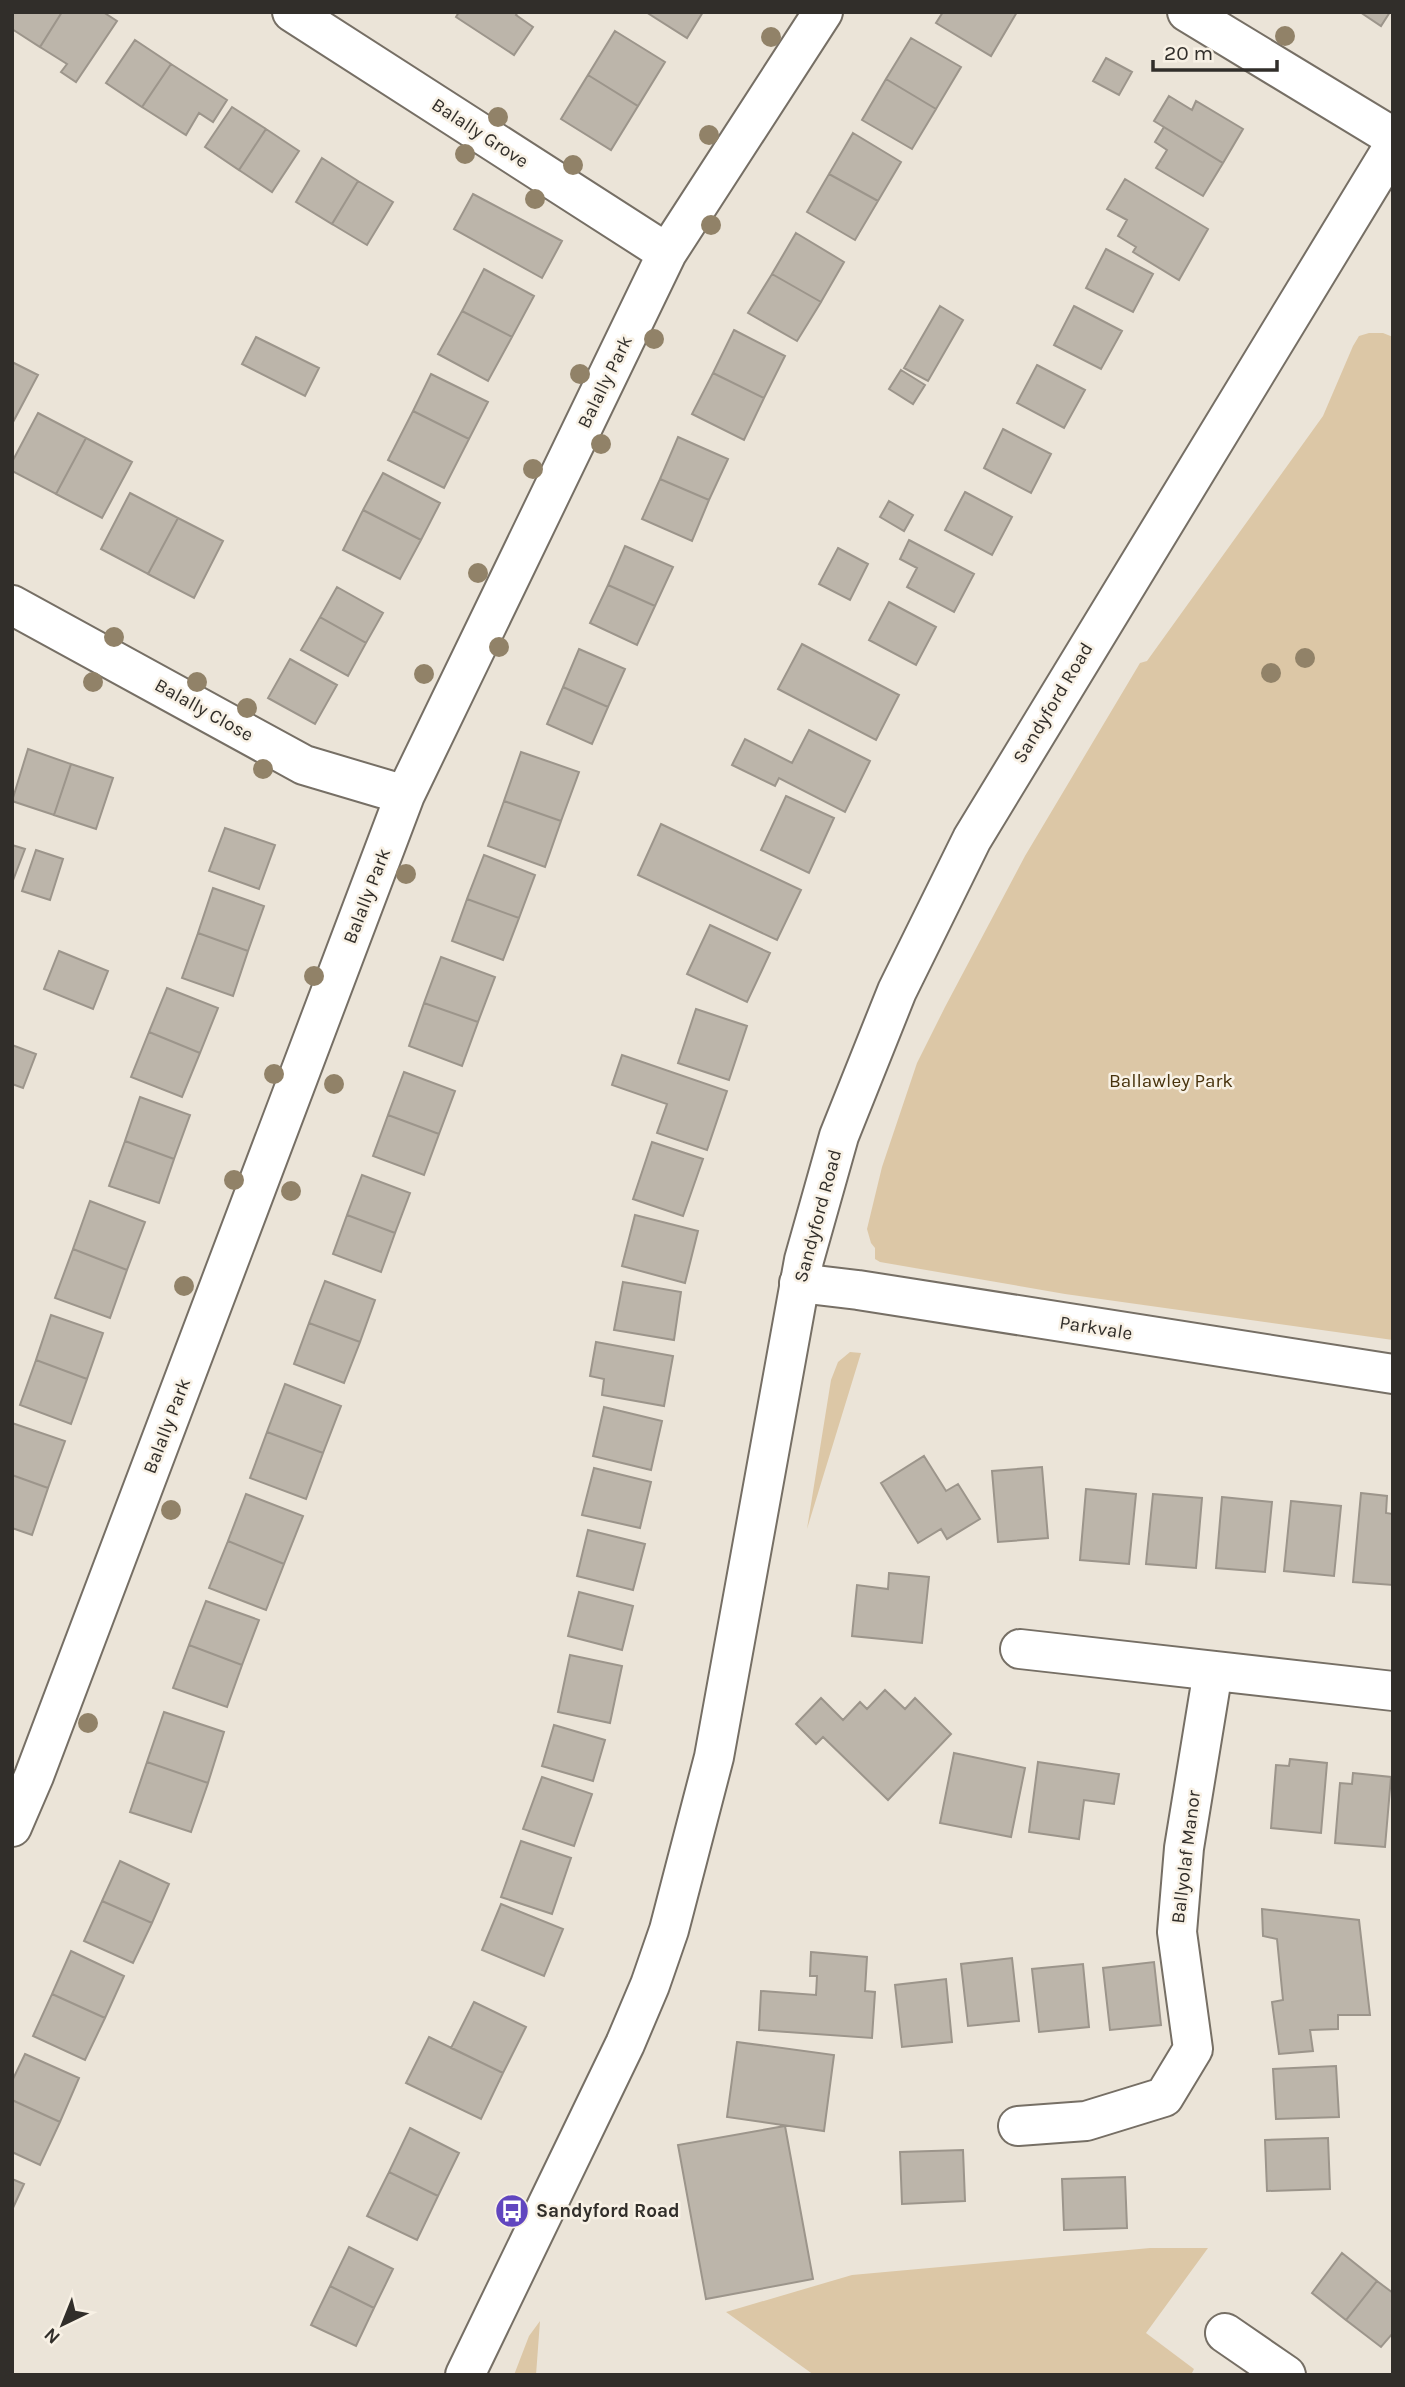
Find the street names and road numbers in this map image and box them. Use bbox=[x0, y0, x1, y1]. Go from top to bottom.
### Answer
street label: Balally Grove bbox=[428, 94, 532, 172]
street label: Balally Park bbox=[573, 332, 637, 432]
street label: Sandyford Road bbox=[1008, 639, 1098, 767]
street label: Balally Close bbox=[151, 674, 257, 746]
street label: Balally Park bbox=[339, 845, 395, 947]
street label: Sandyford Road bbox=[790, 1147, 846, 1285]
street label: Parkvale bbox=[1058, 1311, 1134, 1345]
street label: Balally Park bbox=[139, 1375, 195, 1477]
street label: Ballyolaf Manor bbox=[1167, 1789, 1205, 1925]

